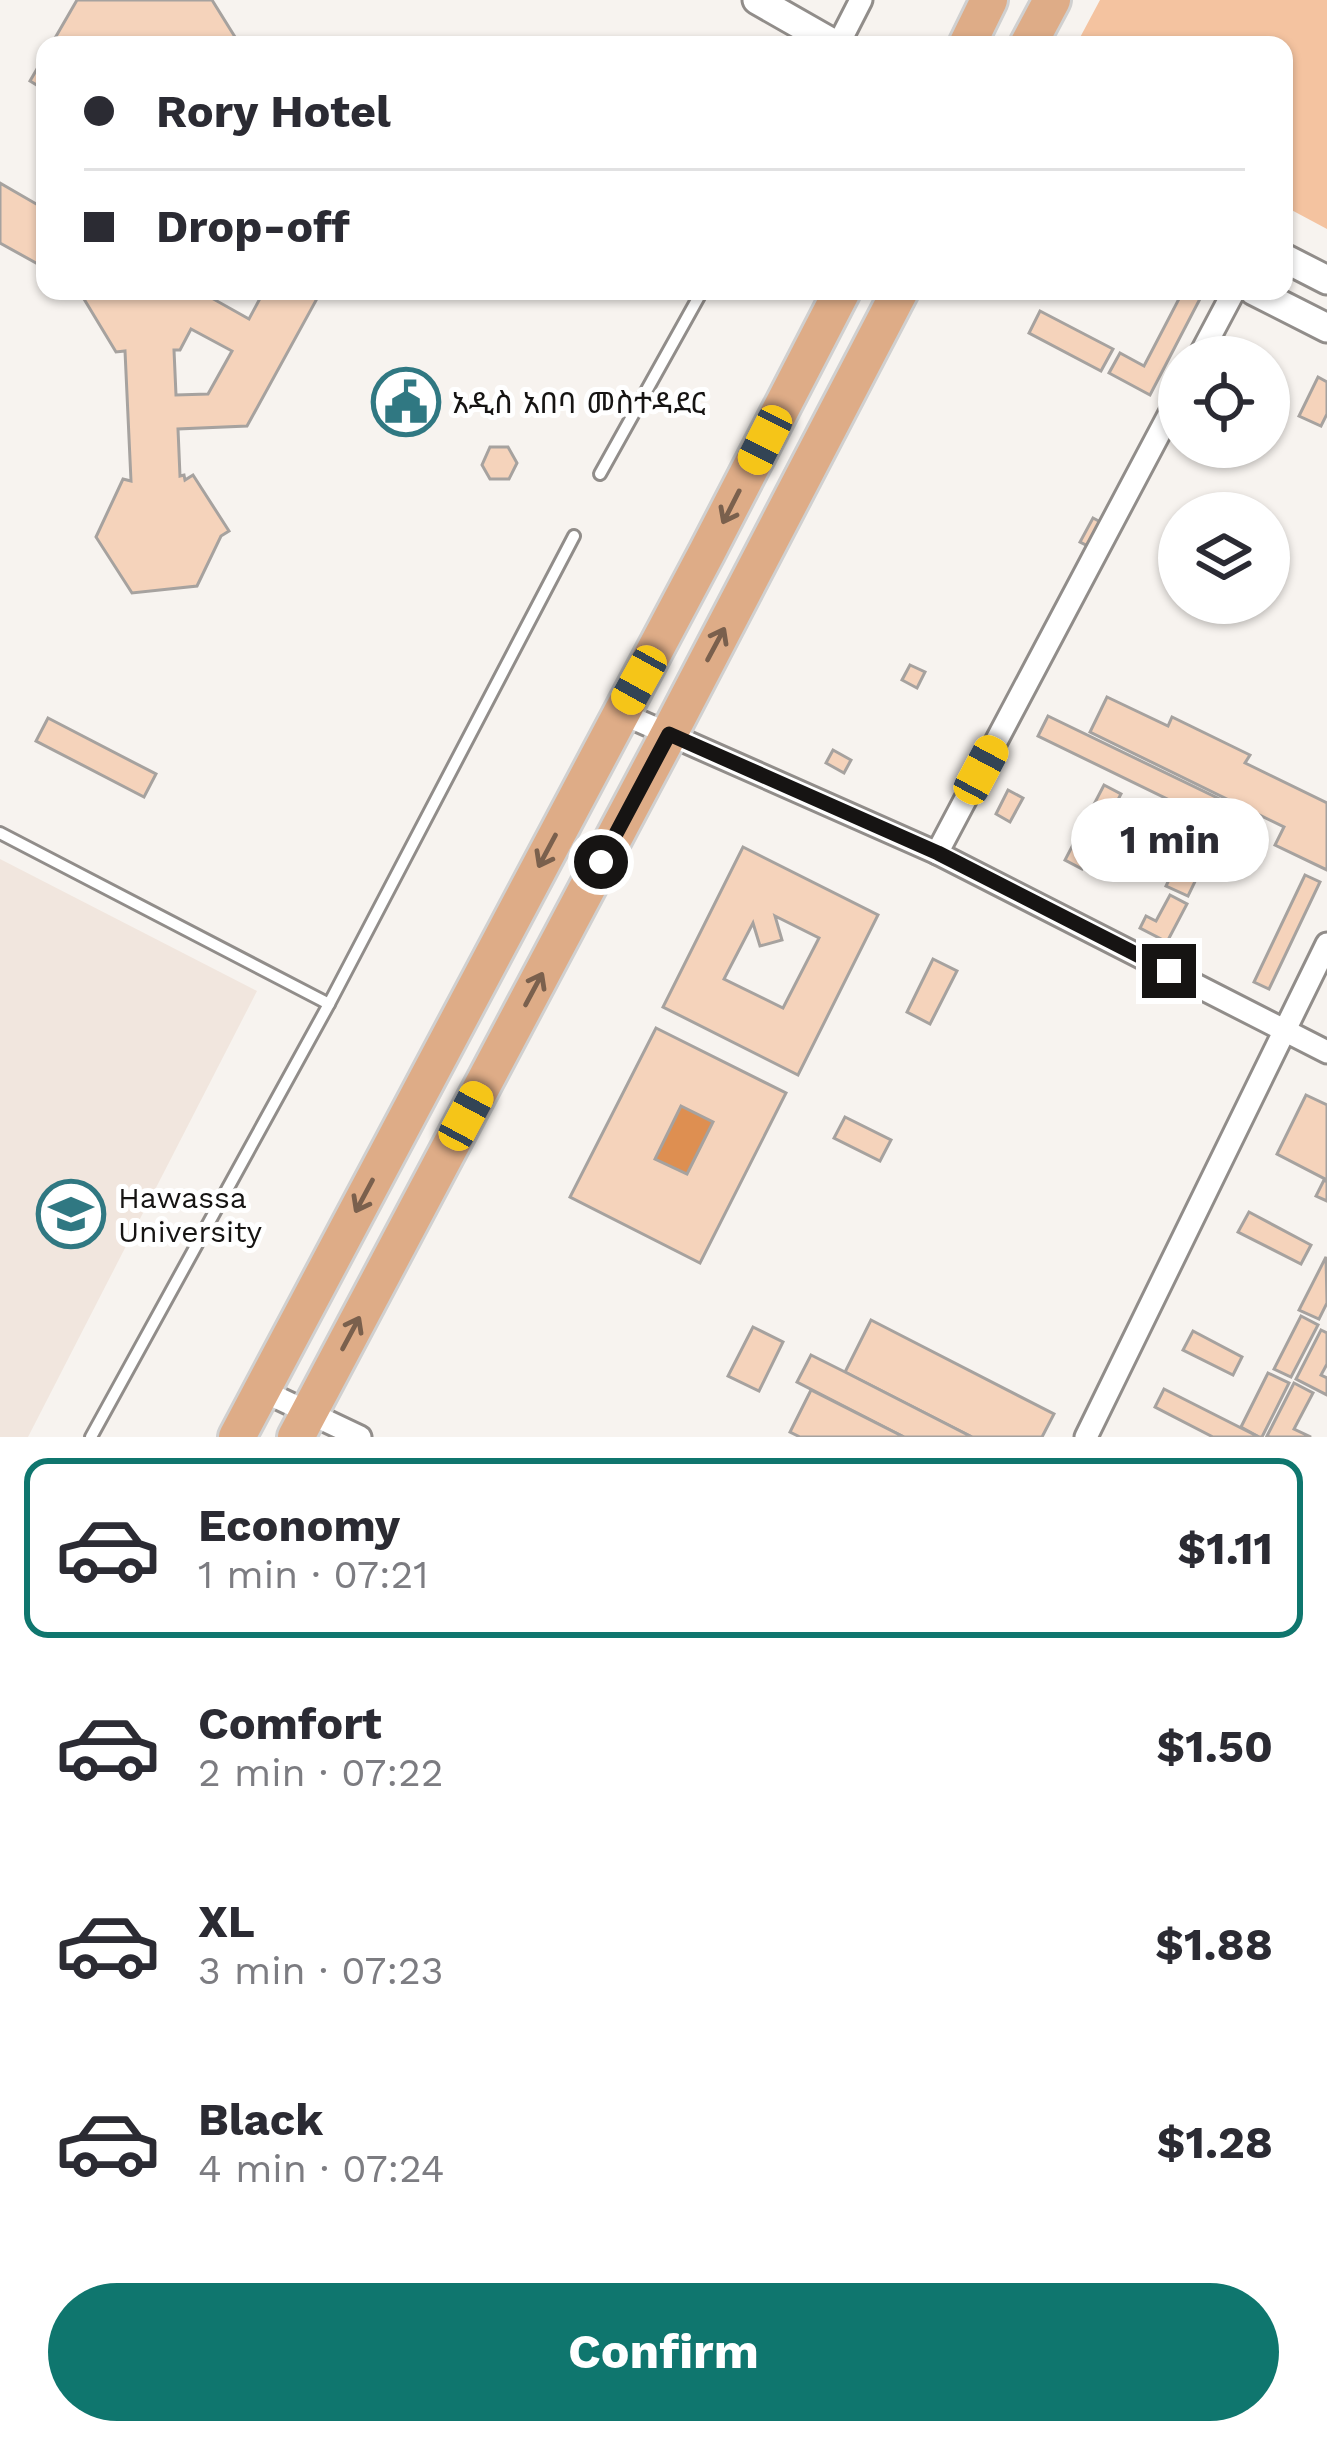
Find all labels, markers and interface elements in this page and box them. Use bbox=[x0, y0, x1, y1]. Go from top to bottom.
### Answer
text: Rory Hotel bbox=[156, 85, 391, 138]
text: Drop-off bbox=[156, 200, 350, 253]
map controls bbox=[1158, 336, 1290, 624]
button: locate bbox=[1158, 336, 1290, 468]
public building icon: አዲስ አበባ መስተዳደር bbox=[371, 367, 441, 437]
place label: አዲስ አበባ መስተዳደር bbox=[452, 385, 706, 420]
car bbox=[733, 400, 797, 480]
one-way arrow bbox=[718, 489, 741, 524]
button: layers bbox=[1158, 492, 1290, 624]
one-way arrow bbox=[705, 628, 728, 663]
car bbox=[606, 640, 672, 720]
car bbox=[948, 730, 1014, 810]
callout: 1 min bbox=[1070, 797, 1268, 881]
text: 1 min bbox=[1120, 817, 1220, 862]
one-way arrow bbox=[535, 833, 558, 868]
route start bbox=[574, 835, 628, 889]
route end bbox=[1142, 944, 1196, 998]
one-way arrow bbox=[523, 972, 546, 1007]
car bbox=[433, 1076, 499, 1156]
one-way arrow bbox=[352, 1177, 375, 1212]
school or university icon: Hawassa University bbox=[36, 1179, 106, 1249]
place label: Hawassa University bbox=[118, 1180, 263, 1249]
one-way arrow bbox=[340, 1316, 363, 1352]
icon: car bbox=[54, 1494, 162, 1602]
text: Economy bbox=[198, 1499, 400, 1552]
text: $1.11 bbox=[1177, 1522, 1273, 1575]
text: 1 min · 07:21 bbox=[198, 1552, 428, 1597]
icon: car bbox=[54, 1692, 162, 1800]
text: Comfort bbox=[198, 1697, 382, 1750]
text: $1.50 bbox=[1156, 1720, 1273, 1773]
text: 2 min · 07:22 bbox=[198, 1750, 444, 1795]
icon: car bbox=[54, 1890, 162, 1998]
text: XL bbox=[198, 1895, 255, 1948]
text: $1.88 bbox=[1155, 1918, 1273, 1971]
text: 3 min · 07:23 bbox=[198, 1948, 444, 1993]
icon: car bbox=[54, 2088, 162, 2196]
text: Black bbox=[198, 2093, 323, 2146]
text: $1.28 bbox=[1157, 2116, 1273, 2169]
text: 4 min · 07:24 bbox=[198, 2146, 445, 2191]
button: Confirm bbox=[48, 2283, 1279, 2421]

